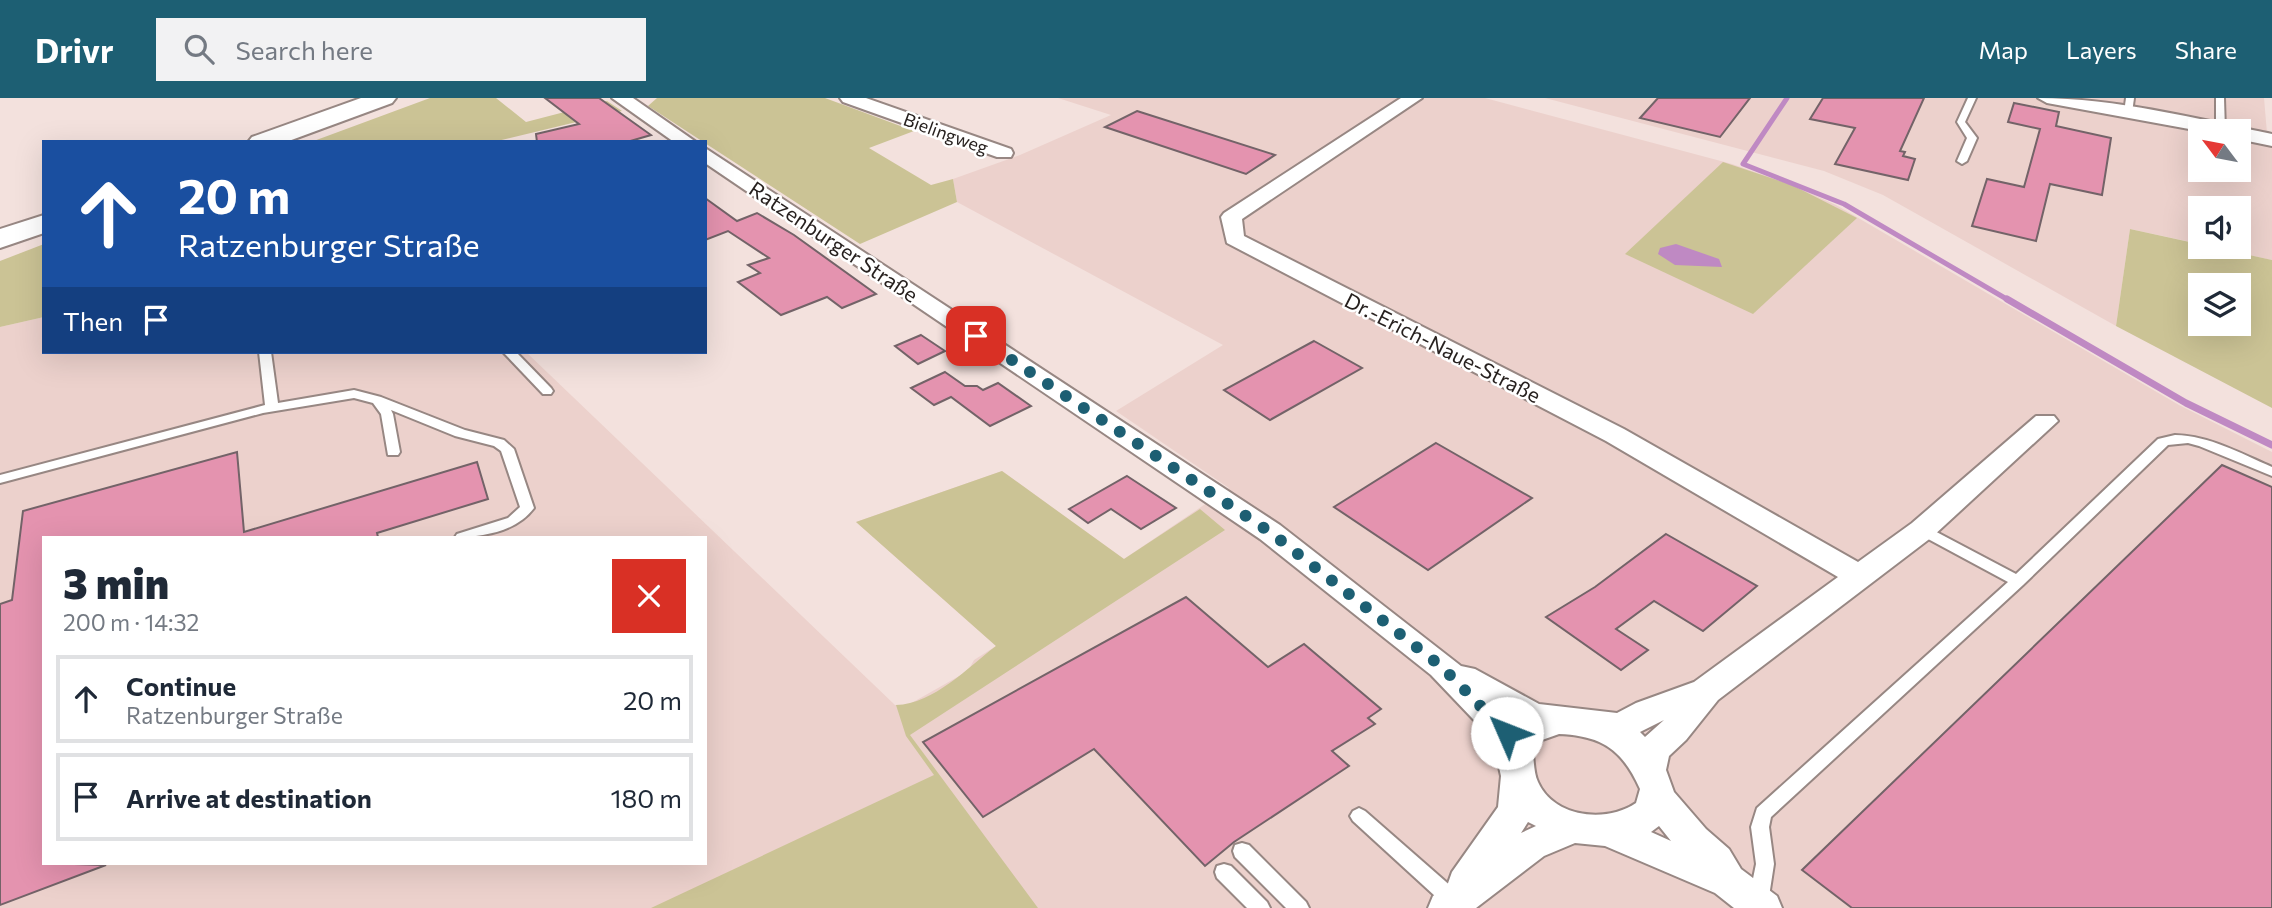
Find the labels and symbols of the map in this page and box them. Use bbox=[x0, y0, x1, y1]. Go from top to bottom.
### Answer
street label: Bielingweg bbox=[901, 108, 991, 159]
north arrow bbox=[2188, 119, 2250, 182]
street label: Ratzenburger Straße bbox=[745, 175, 923, 307]
street label: Dr.-Erich-Naue-Straße bbox=[1341, 287, 1545, 407]
pin bbox=[946, 306, 1006, 366]
position arrow bbox=[1470, 696, 1544, 770]

